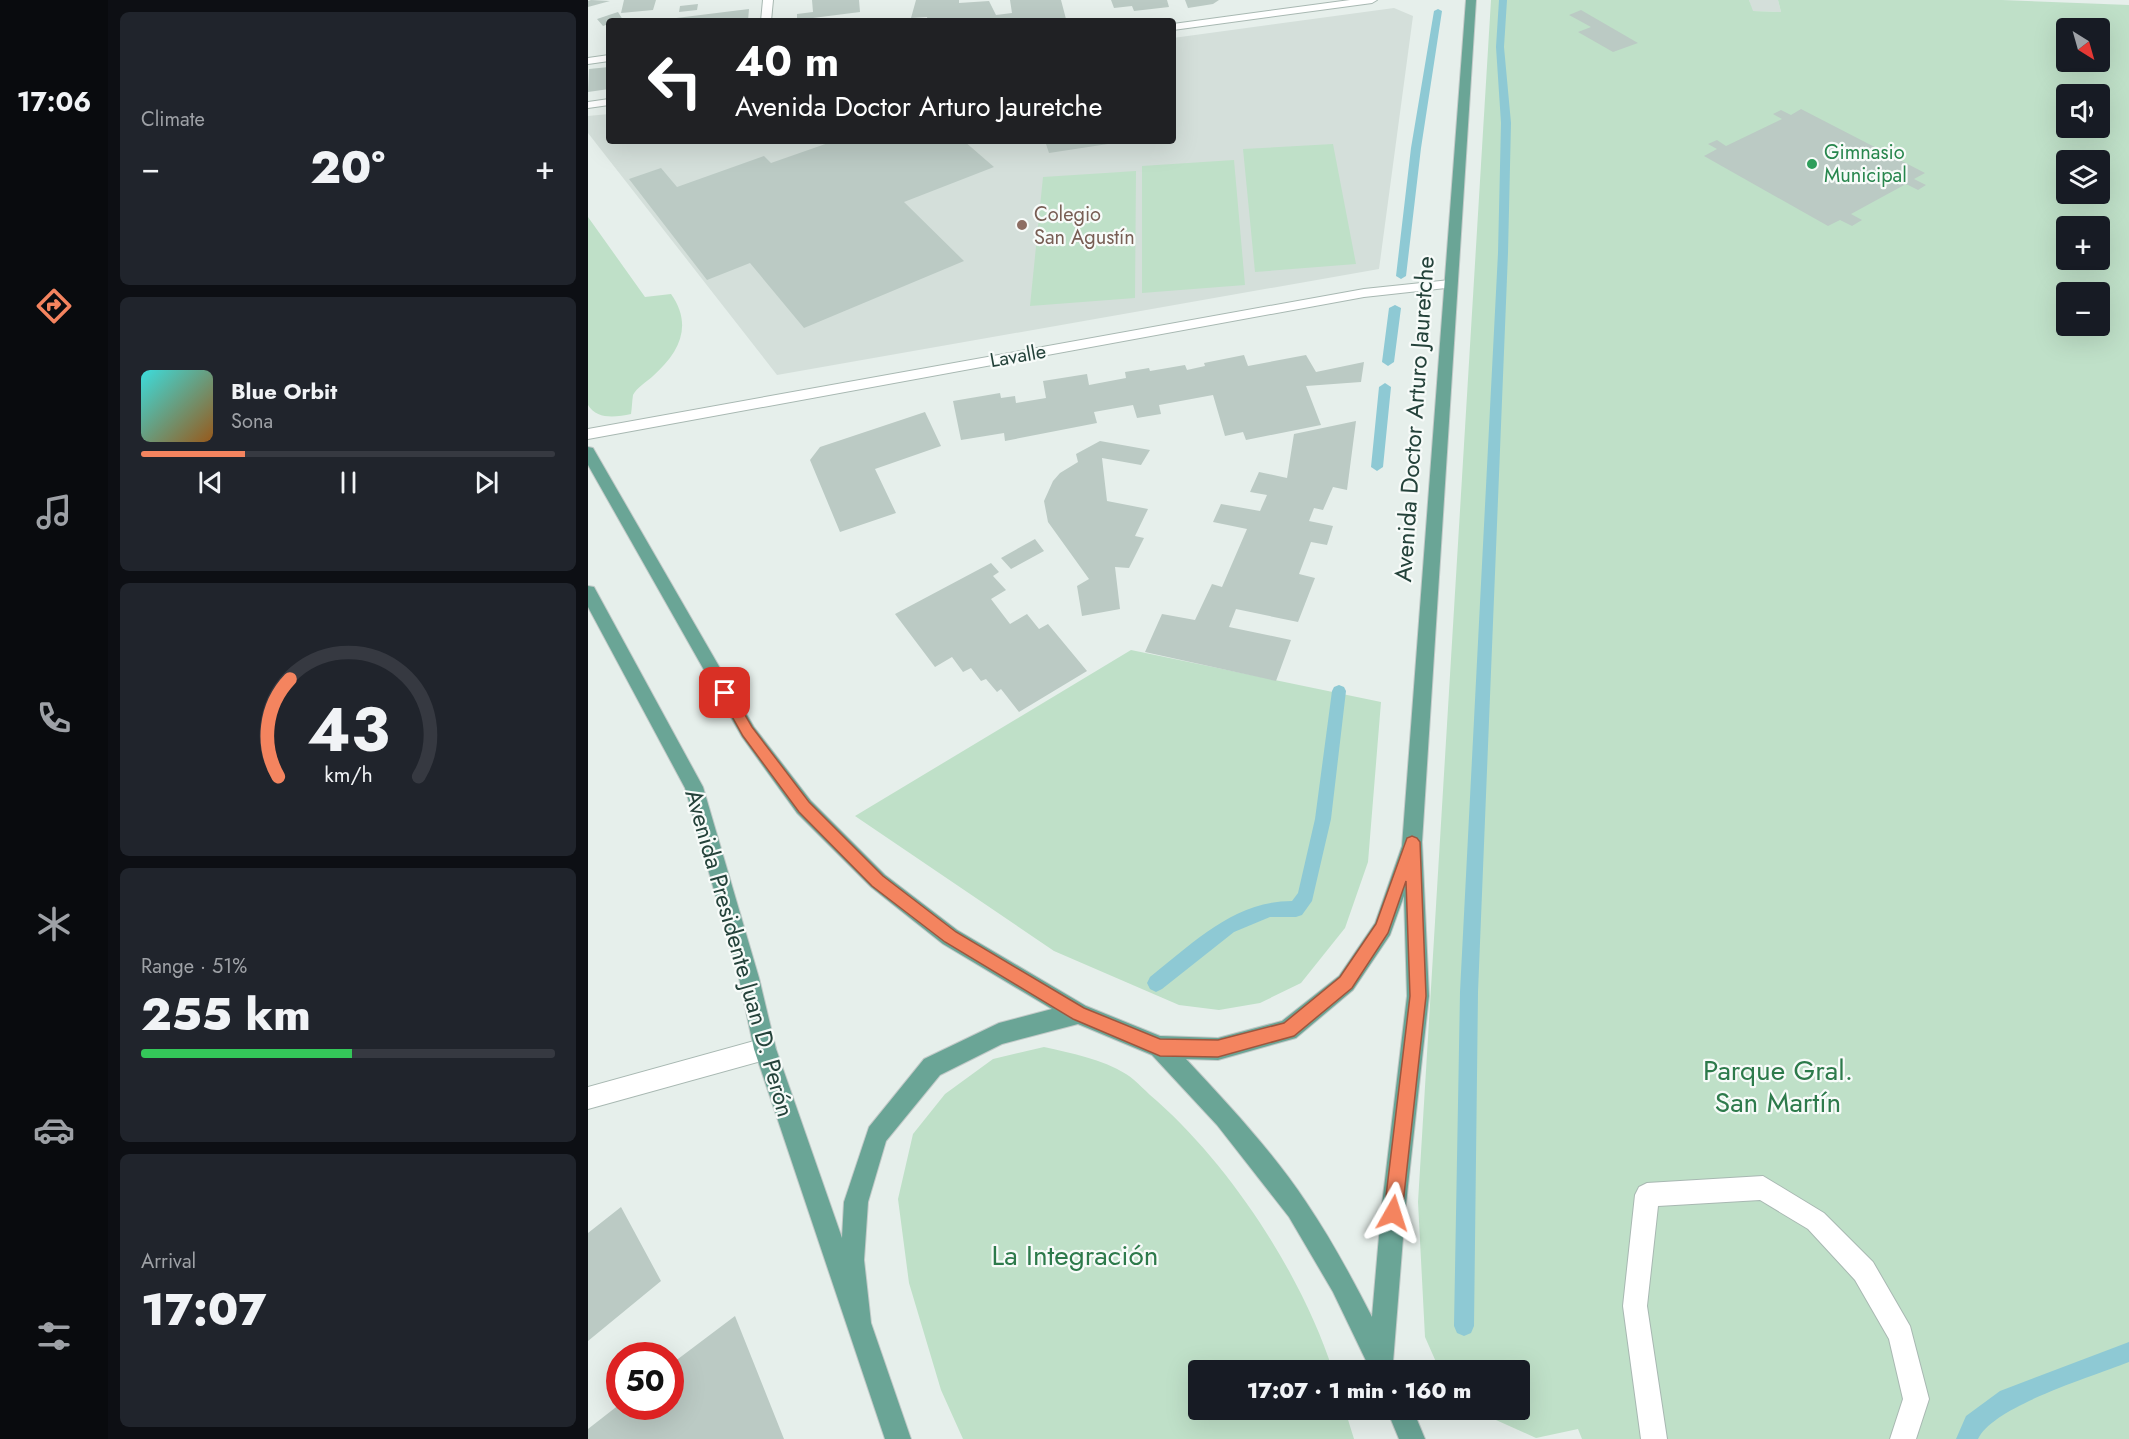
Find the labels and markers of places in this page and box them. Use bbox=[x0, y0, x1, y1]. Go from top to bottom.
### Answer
place label: Gimnasio Municipal bbox=[1824, 138, 1907, 190]
marker: Gimnasio Municipal bbox=[1805, 157, 1819, 171]
place label: Colegio San Agustín bbox=[1034, 200, 1135, 252]
marker: Colegio San Agustín bbox=[1015, 218, 1029, 232]
pin bbox=[699, 667, 750, 718]

